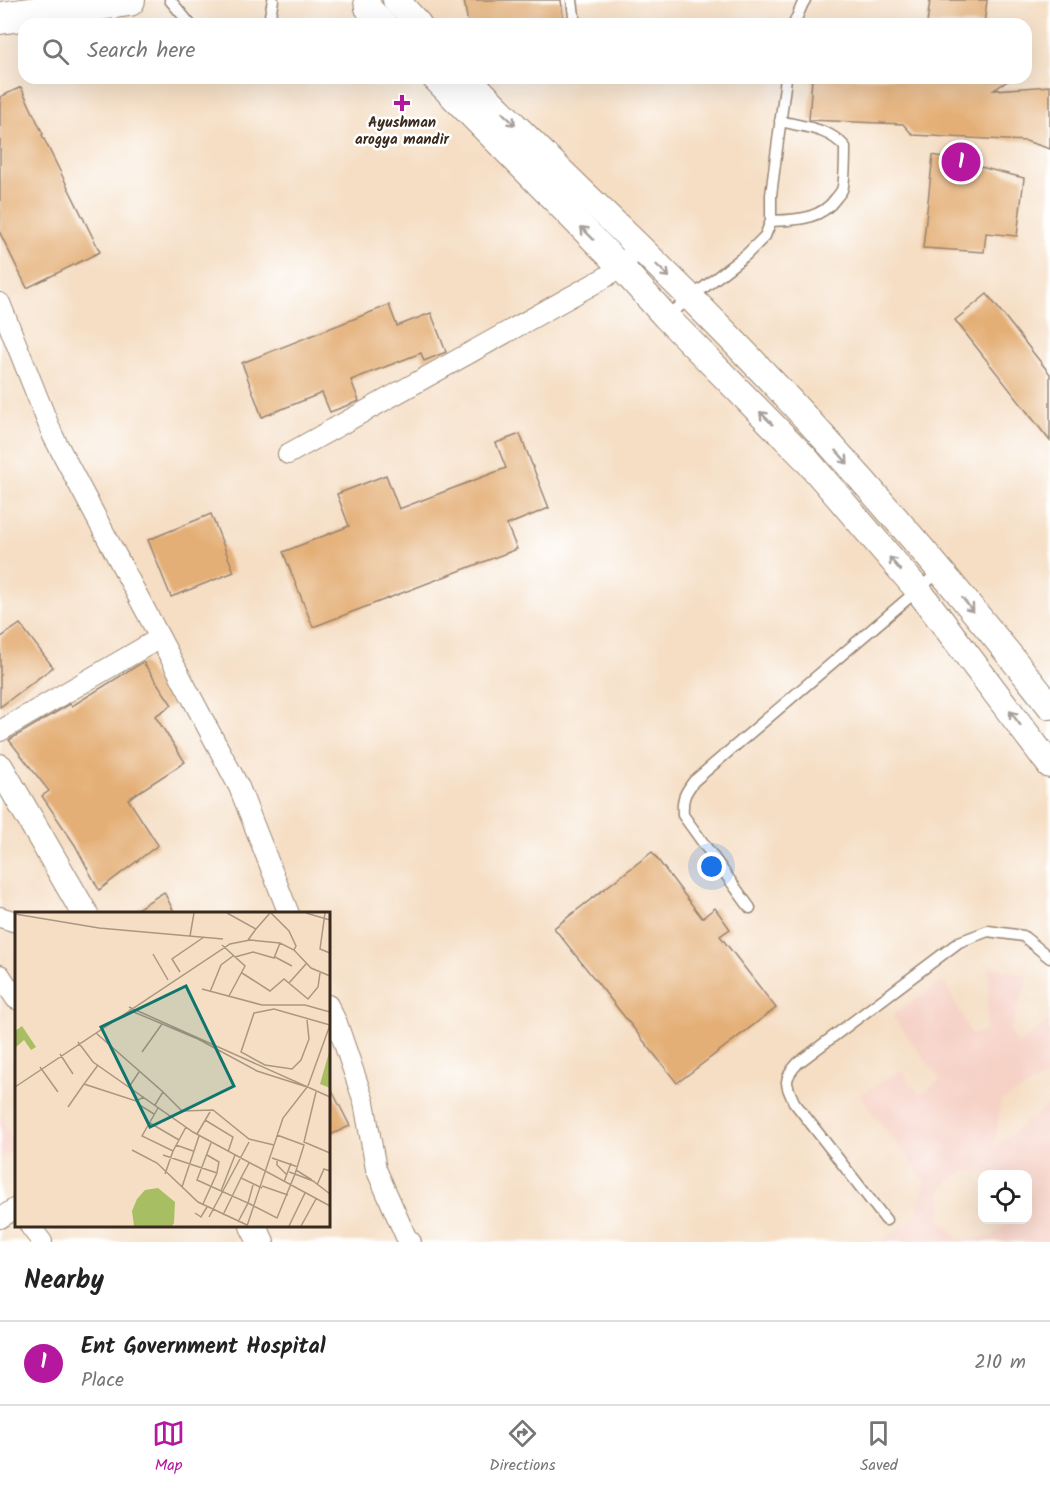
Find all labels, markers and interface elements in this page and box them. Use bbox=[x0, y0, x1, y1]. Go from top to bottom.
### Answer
search box bbox=[18, 18, 1032, 84]
text: Search here bbox=[87, 34, 195, 69]
icon: search bbox=[39, 35, 72, 68]
marker: Ayushman arogya mandir bbox=[393, 94, 411, 112]
place label: Ayushman arogya mandir bbox=[355, 111, 450, 152]
one-way arrow bbox=[502, 112, 517, 127]
pin: 1 bbox=[942, 140, 980, 184]
one-way arrow bbox=[580, 225, 594, 240]
one-way arrow bbox=[656, 263, 671, 278]
one-way arrow bbox=[759, 411, 773, 426]
one-way arrow bbox=[835, 449, 848, 465]
one-way arrow bbox=[889, 556, 902, 572]
one-way arrow bbox=[962, 597, 975, 613]
one-way arrow bbox=[1008, 711, 1021, 727]
your location bbox=[697, 852, 726, 881]
inset map bbox=[15, 912, 330, 1227]
map controls bbox=[978, 1170, 1032, 1224]
button: locate bbox=[978, 1170, 1032, 1224]
text: Nearby bbox=[24, 1260, 104, 1302]
text: Ent Government Hospital bbox=[81, 1330, 326, 1365]
text: 1 bbox=[40, 1347, 47, 1379]
text: 210 m bbox=[974, 1347, 1026, 1379]
text: Place bbox=[81, 1365, 124, 1397]
tab: Map bbox=[152, 1417, 185, 1478]
tab: Directions bbox=[489, 1417, 556, 1478]
tab: Saved bbox=[860, 1417, 898, 1478]

